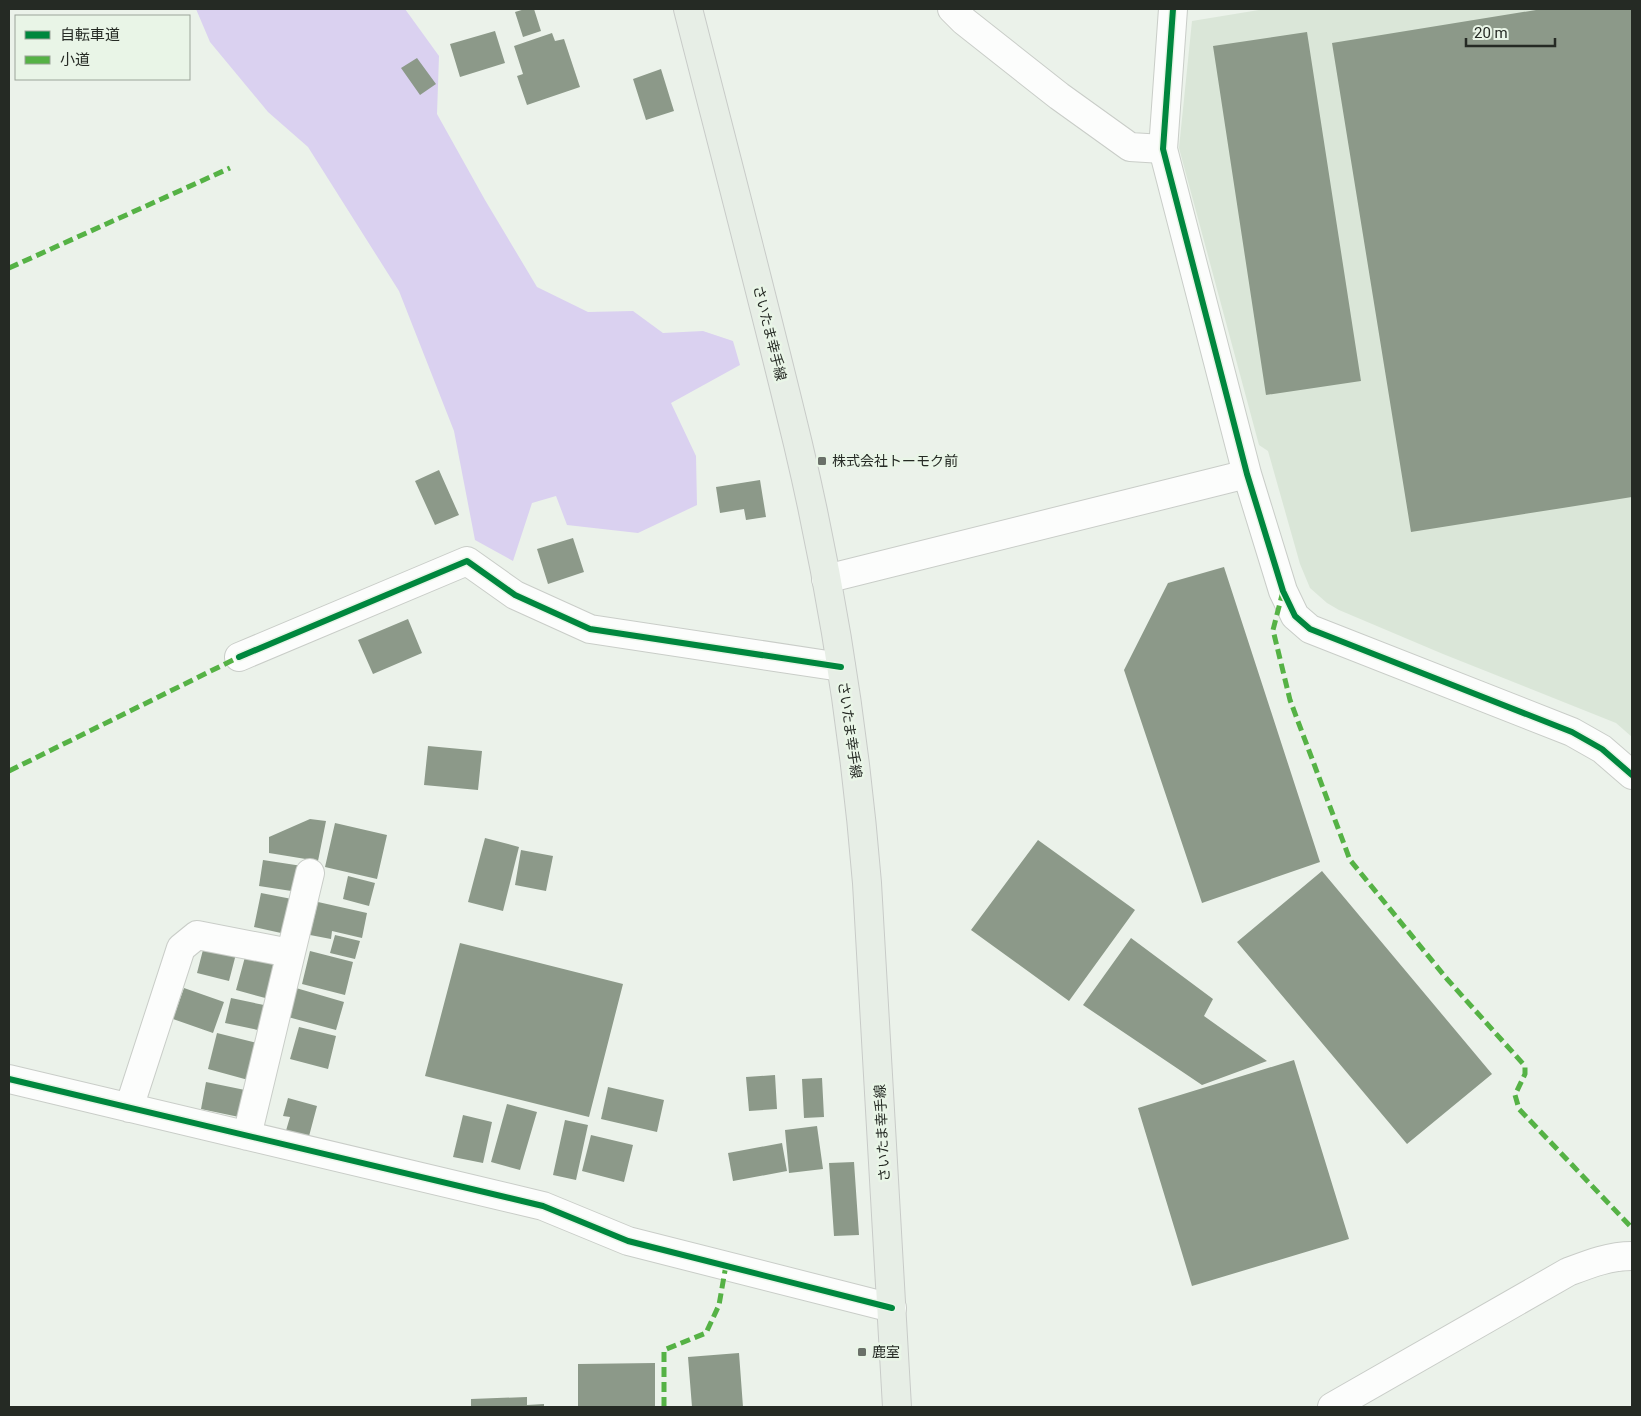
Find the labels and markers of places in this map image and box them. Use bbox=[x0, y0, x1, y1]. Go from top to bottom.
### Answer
place label: 株式会社トーモク前 bbox=[832, 453, 958, 469]
marker: 株式会社トーモク前 bbox=[816, 455, 828, 467]
place label: 鹿室 bbox=[872, 1344, 900, 1360]
marker: 鹿室 bbox=[856, 1346, 868, 1358]

